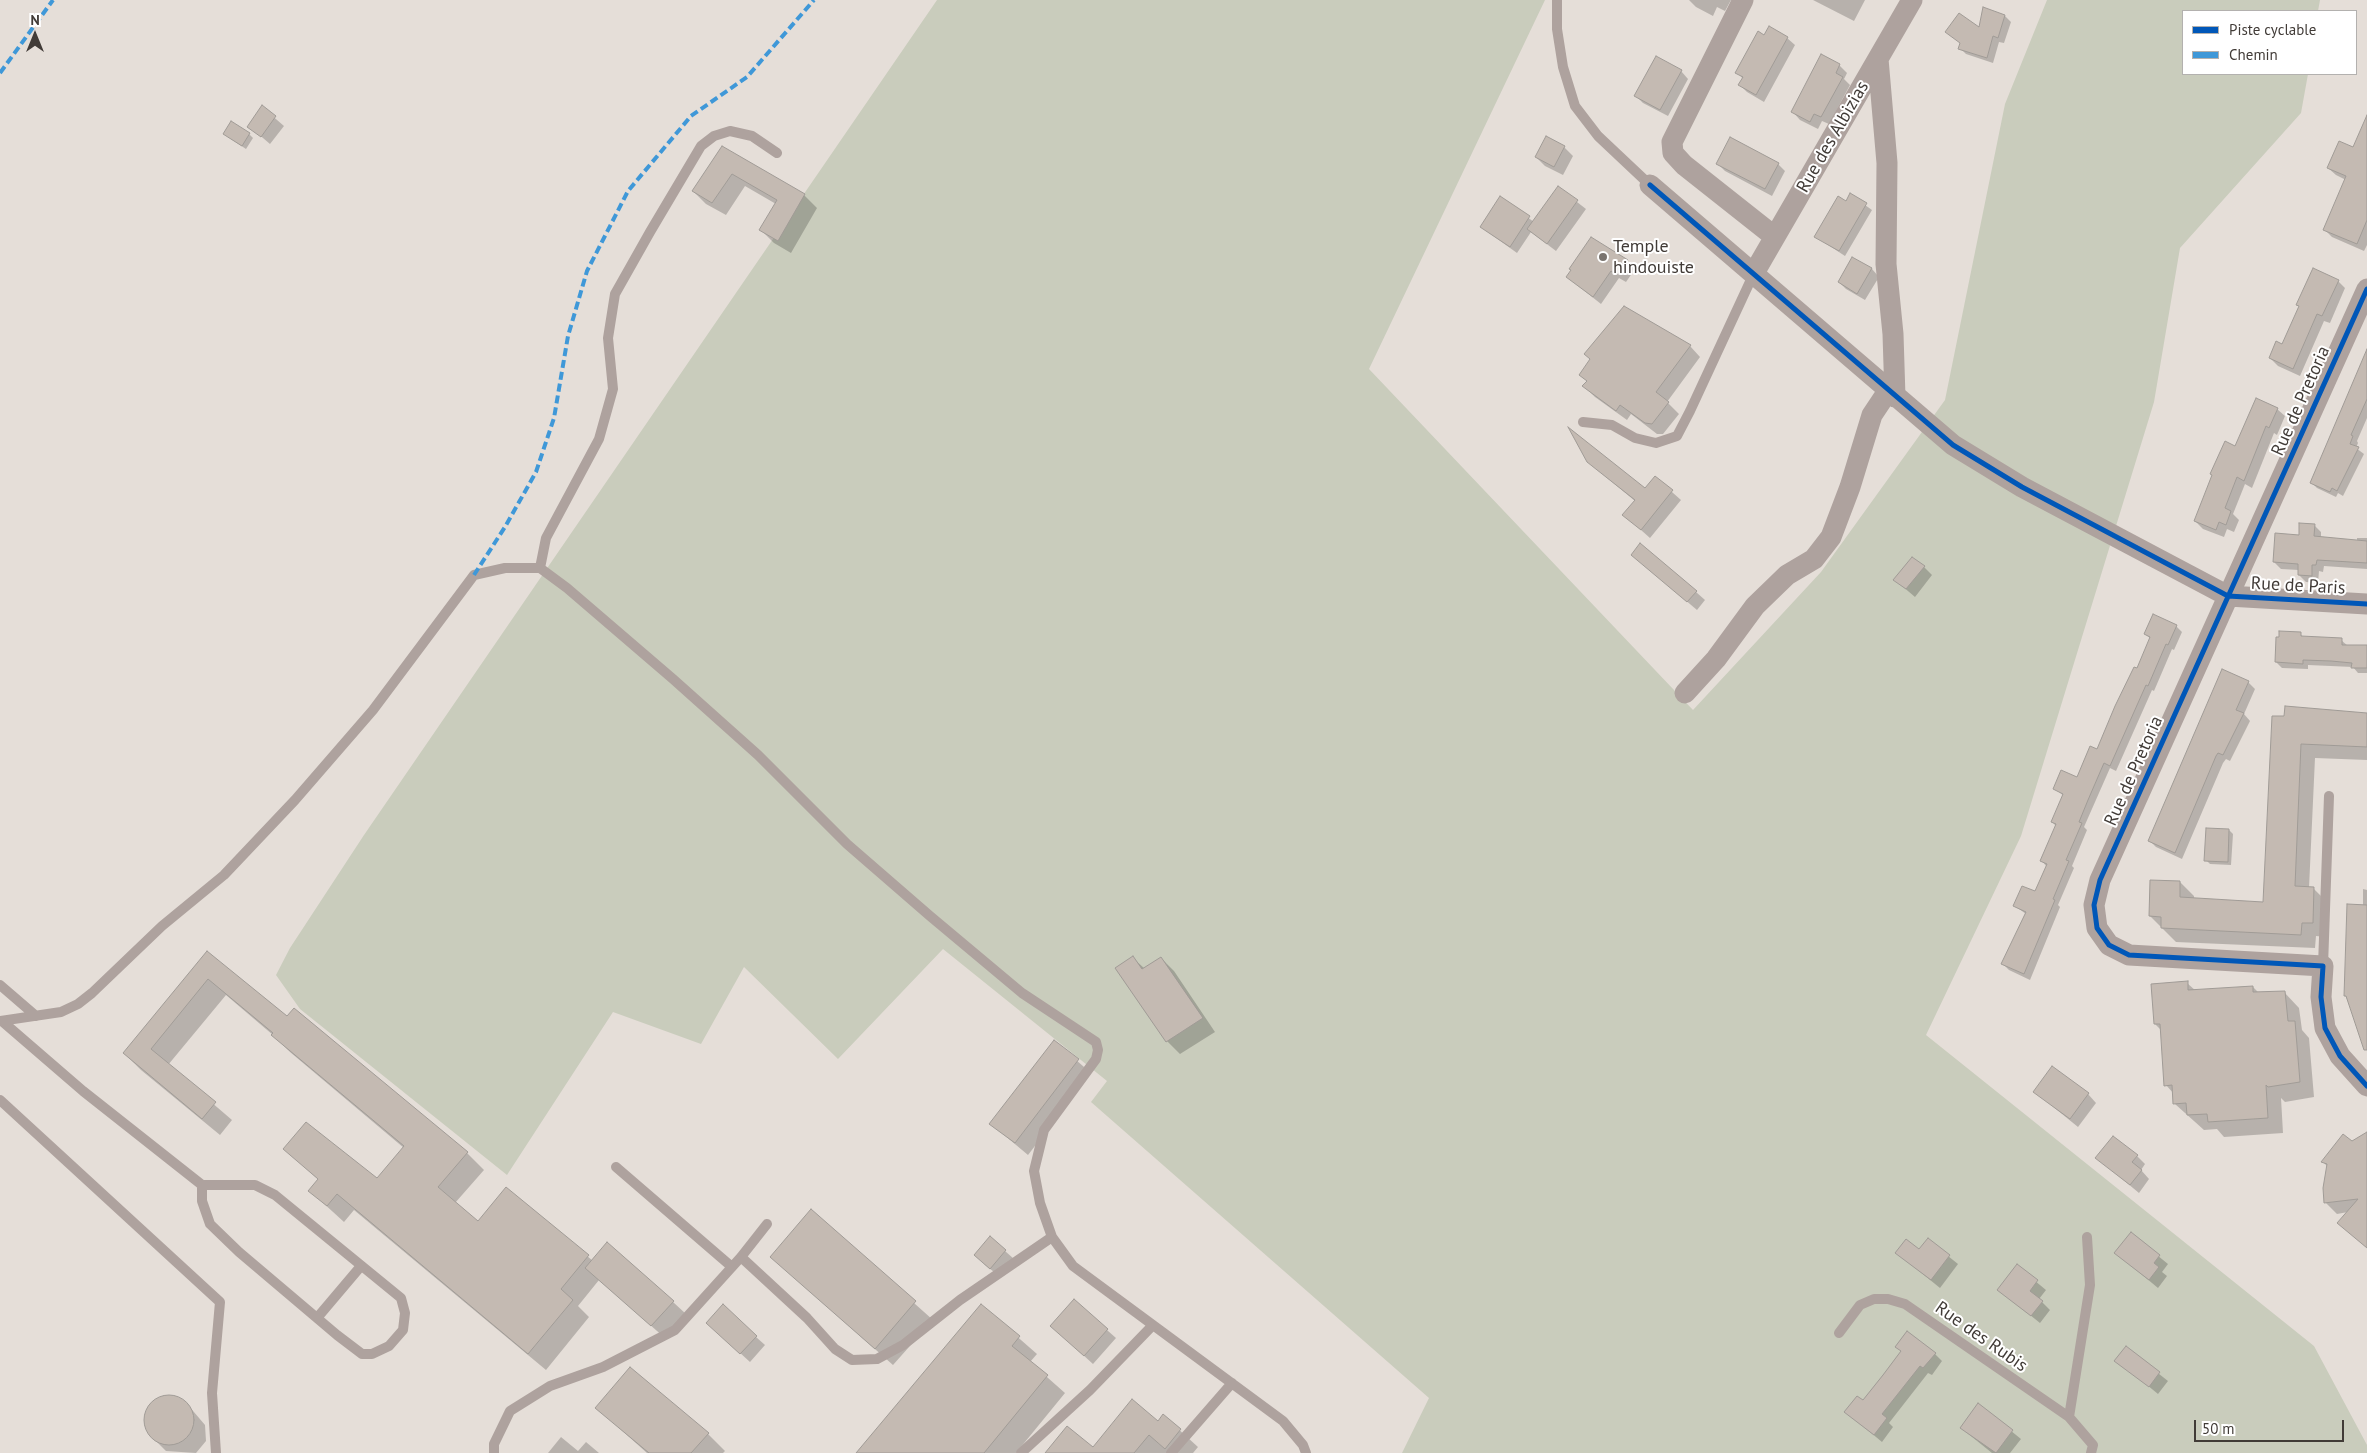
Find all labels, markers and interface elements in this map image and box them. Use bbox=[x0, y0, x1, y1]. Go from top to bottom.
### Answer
north arrow bbox=[10, 10, 60, 60]
legend bbox=[2182, 10, 2357, 75]
text: N bbox=[30, 11, 40, 29]
text: Piste cyclable bbox=[2229, 20, 2316, 39]
text: Chemin bbox=[2229, 45, 2278, 64]
street label: Rue des Albizias bbox=[1792, 77, 1874, 197]
place label: Temple hindouiste bbox=[1613, 236, 1694, 278]
marker: Temple hindouiste bbox=[1597, 251, 1609, 263]
street label: Rue de Pretoria bbox=[2267, 343, 2335, 459]
street label: Rue de Paris bbox=[2250, 573, 2346, 599]
street label: Rue de Pretoria bbox=[2100, 713, 2168, 829]
street label: Rue des Rubis bbox=[1931, 1297, 2031, 1377]
scale bar bbox=[2197, 1410, 2347, 1442]
text: 50 m bbox=[2202, 1419, 2235, 1438]

